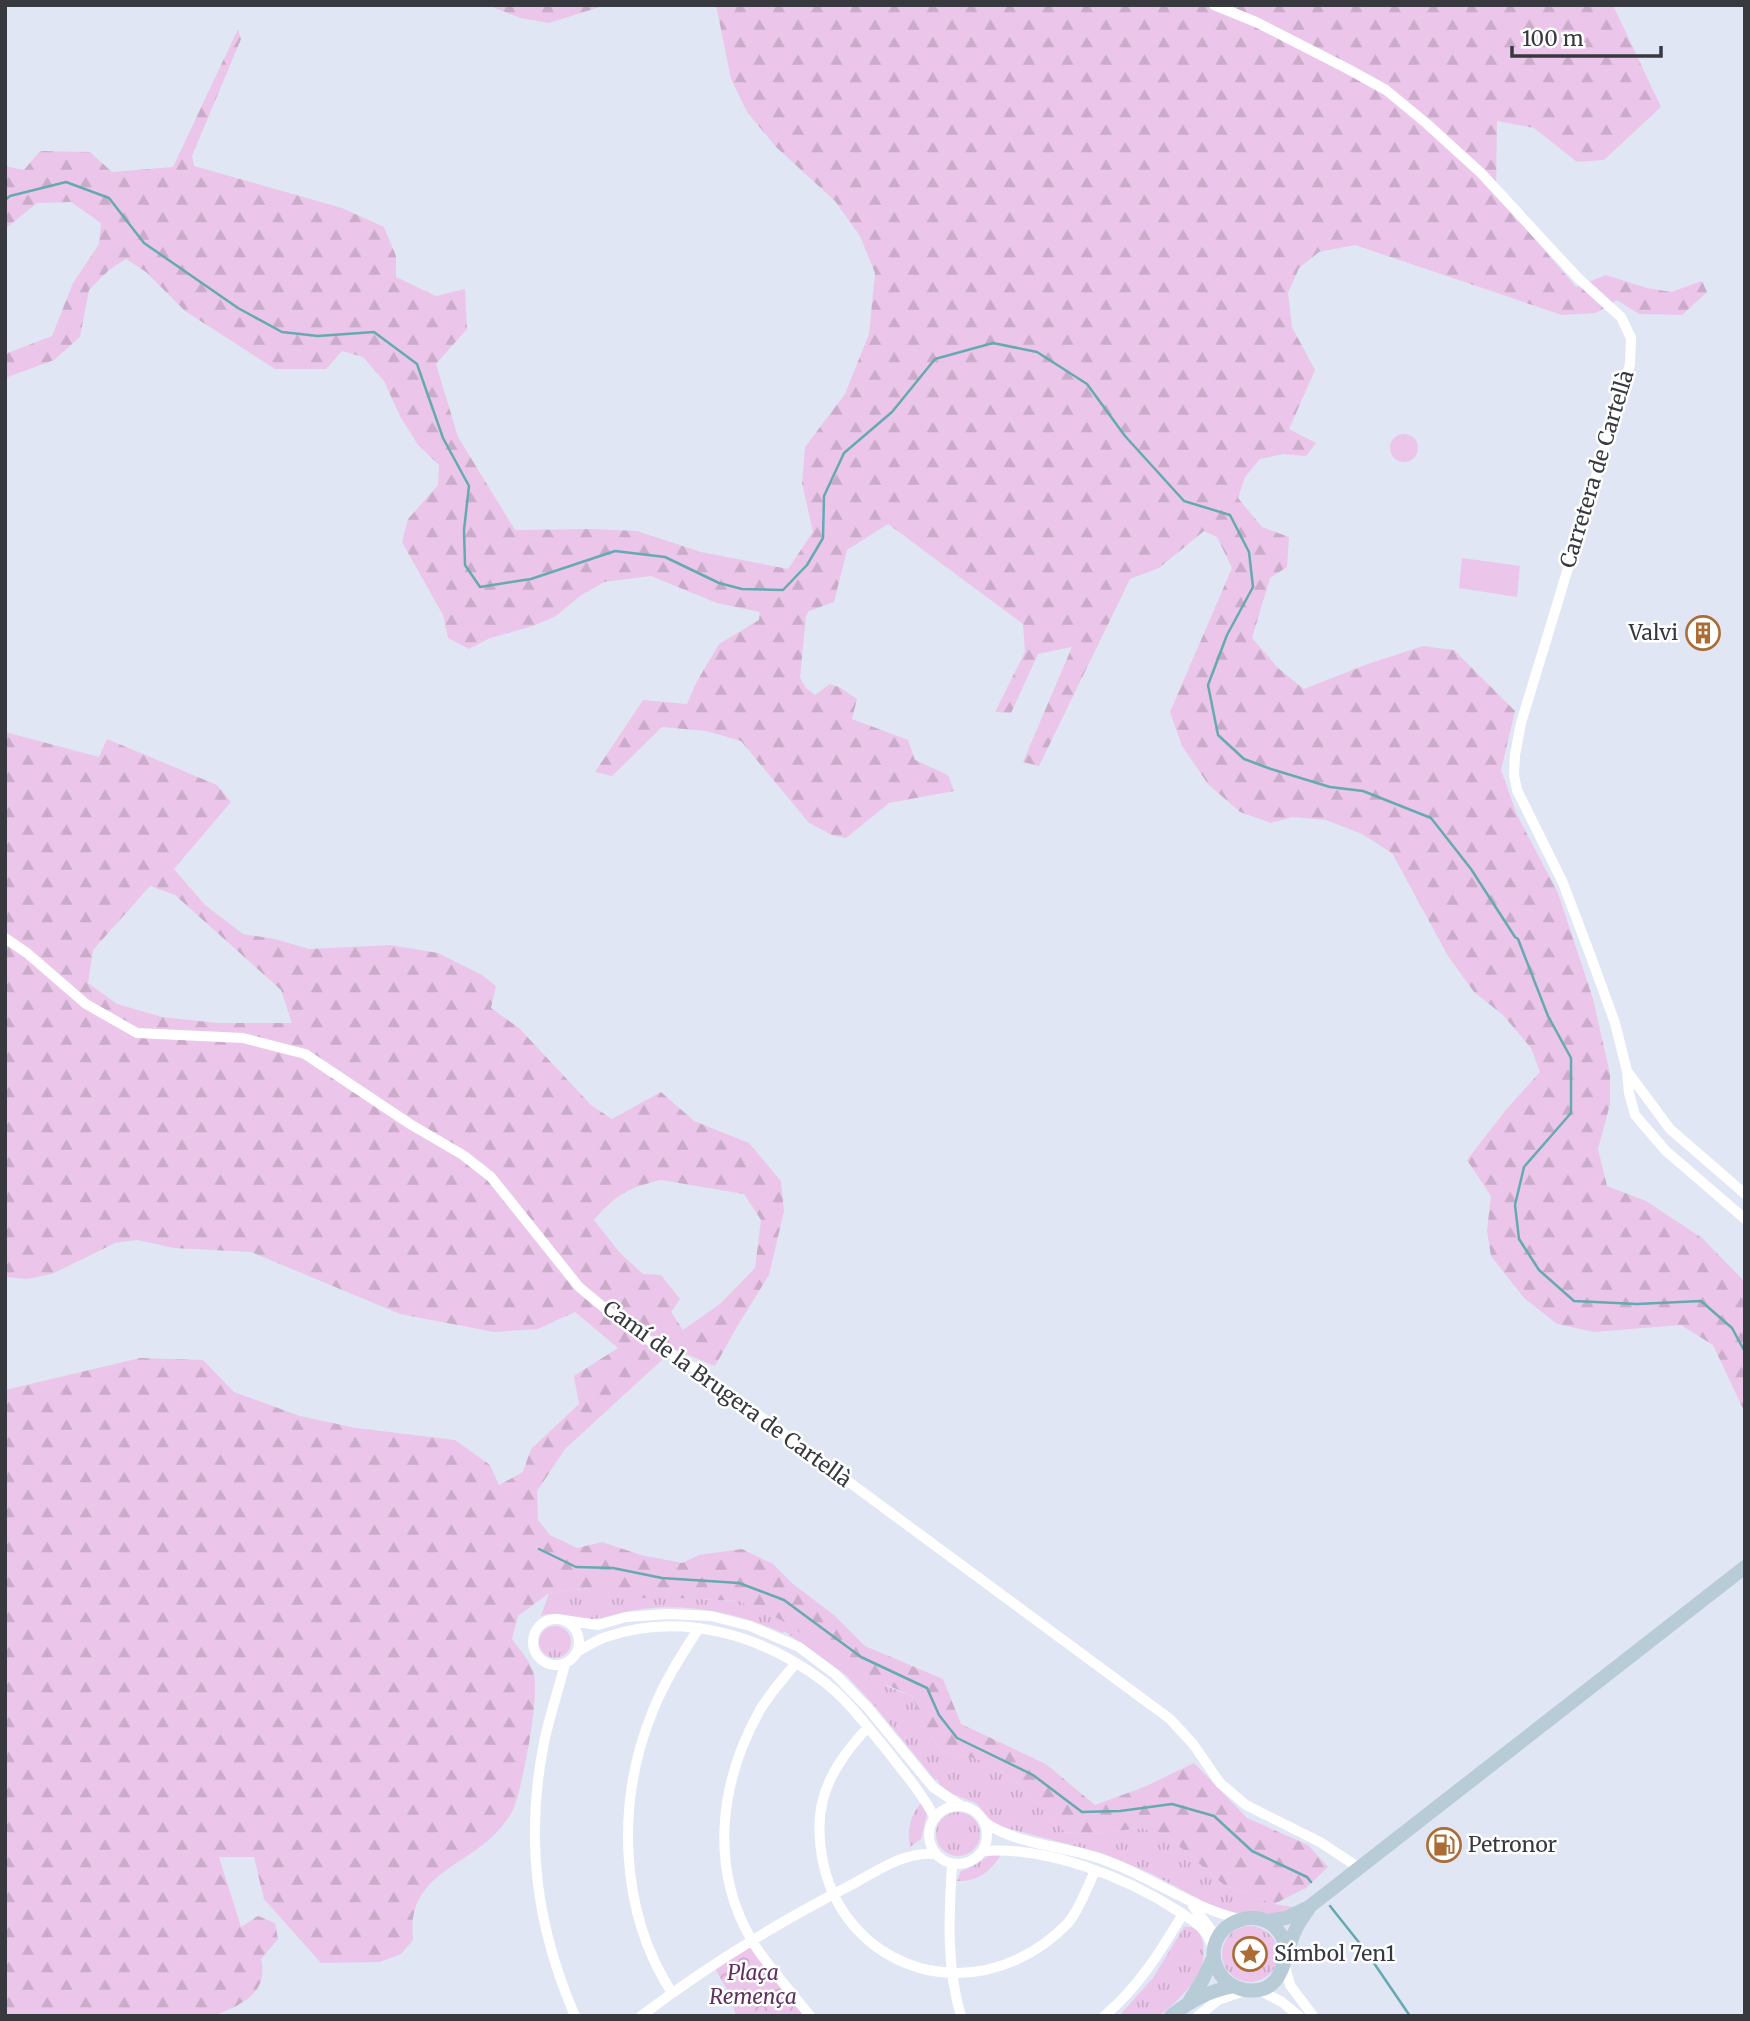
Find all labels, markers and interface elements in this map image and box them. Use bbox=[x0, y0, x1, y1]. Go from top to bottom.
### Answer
scale bar bbox=[1512, 14, 1661, 58]
text: 100 m bbox=[1522, 25, 1584, 52]
street label: Carretera de Cartellà bbox=[1554, 367, 1639, 571]
building icon: Valvi bbox=[1684, 614, 1722, 652]
place label: Valvi bbox=[1628, 619, 1678, 646]
street label: Camí de la Brugera de Cartellà bbox=[598, 1294, 857, 1493]
fuel station icon: Petronor bbox=[1425, 1826, 1463, 1864]
place label: Petronor bbox=[1468, 1831, 1557, 1858]
place icon: Símbol 7en1 bbox=[1231, 1935, 1269, 1973]
place label: Símbol 7en1 bbox=[1274, 1940, 1395, 1967]
park label: Plaça Remença bbox=[709, 1959, 797, 2010]

